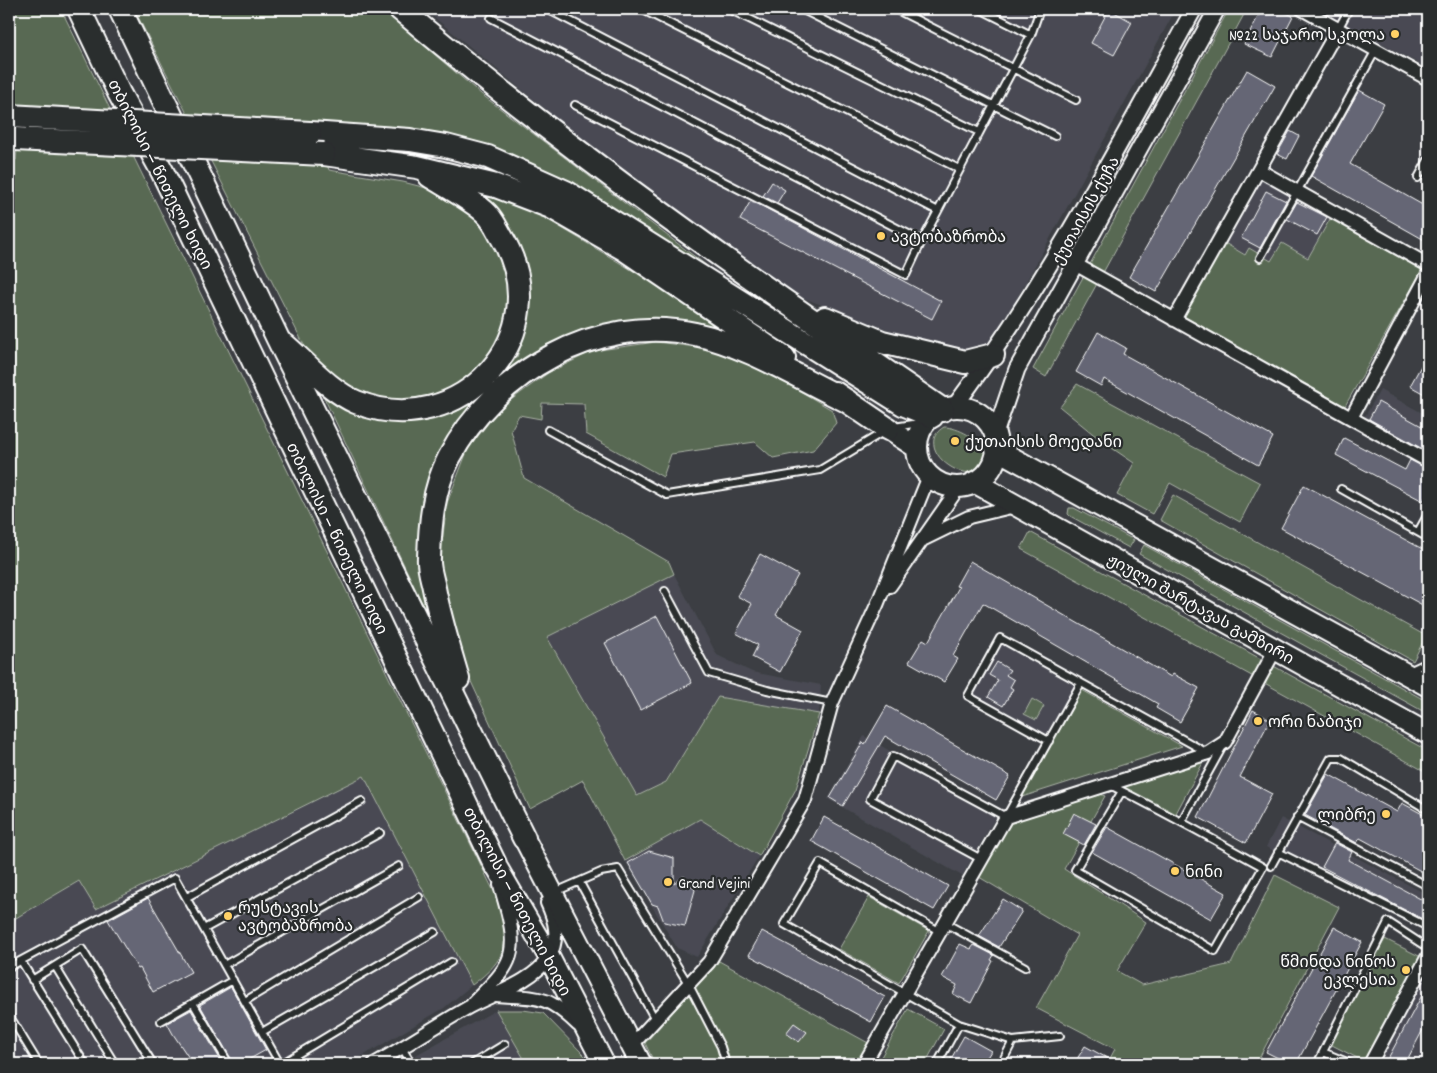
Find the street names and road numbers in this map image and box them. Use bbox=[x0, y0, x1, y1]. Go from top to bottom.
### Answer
street label: თბილისი — წითელი ხიდი bbox=[101, 76, 217, 274]
street label: ქუთაისის ქუჩა bbox=[1048, 153, 1127, 270]
street label: თბილისი — წითელი ხიდი bbox=[279, 439, 392, 639]
street label: ჟიული შარტავას გამზირი bbox=[1102, 549, 1298, 671]
street label: თბილისი — წითელი ხიდი bbox=[456, 804, 576, 1001]

